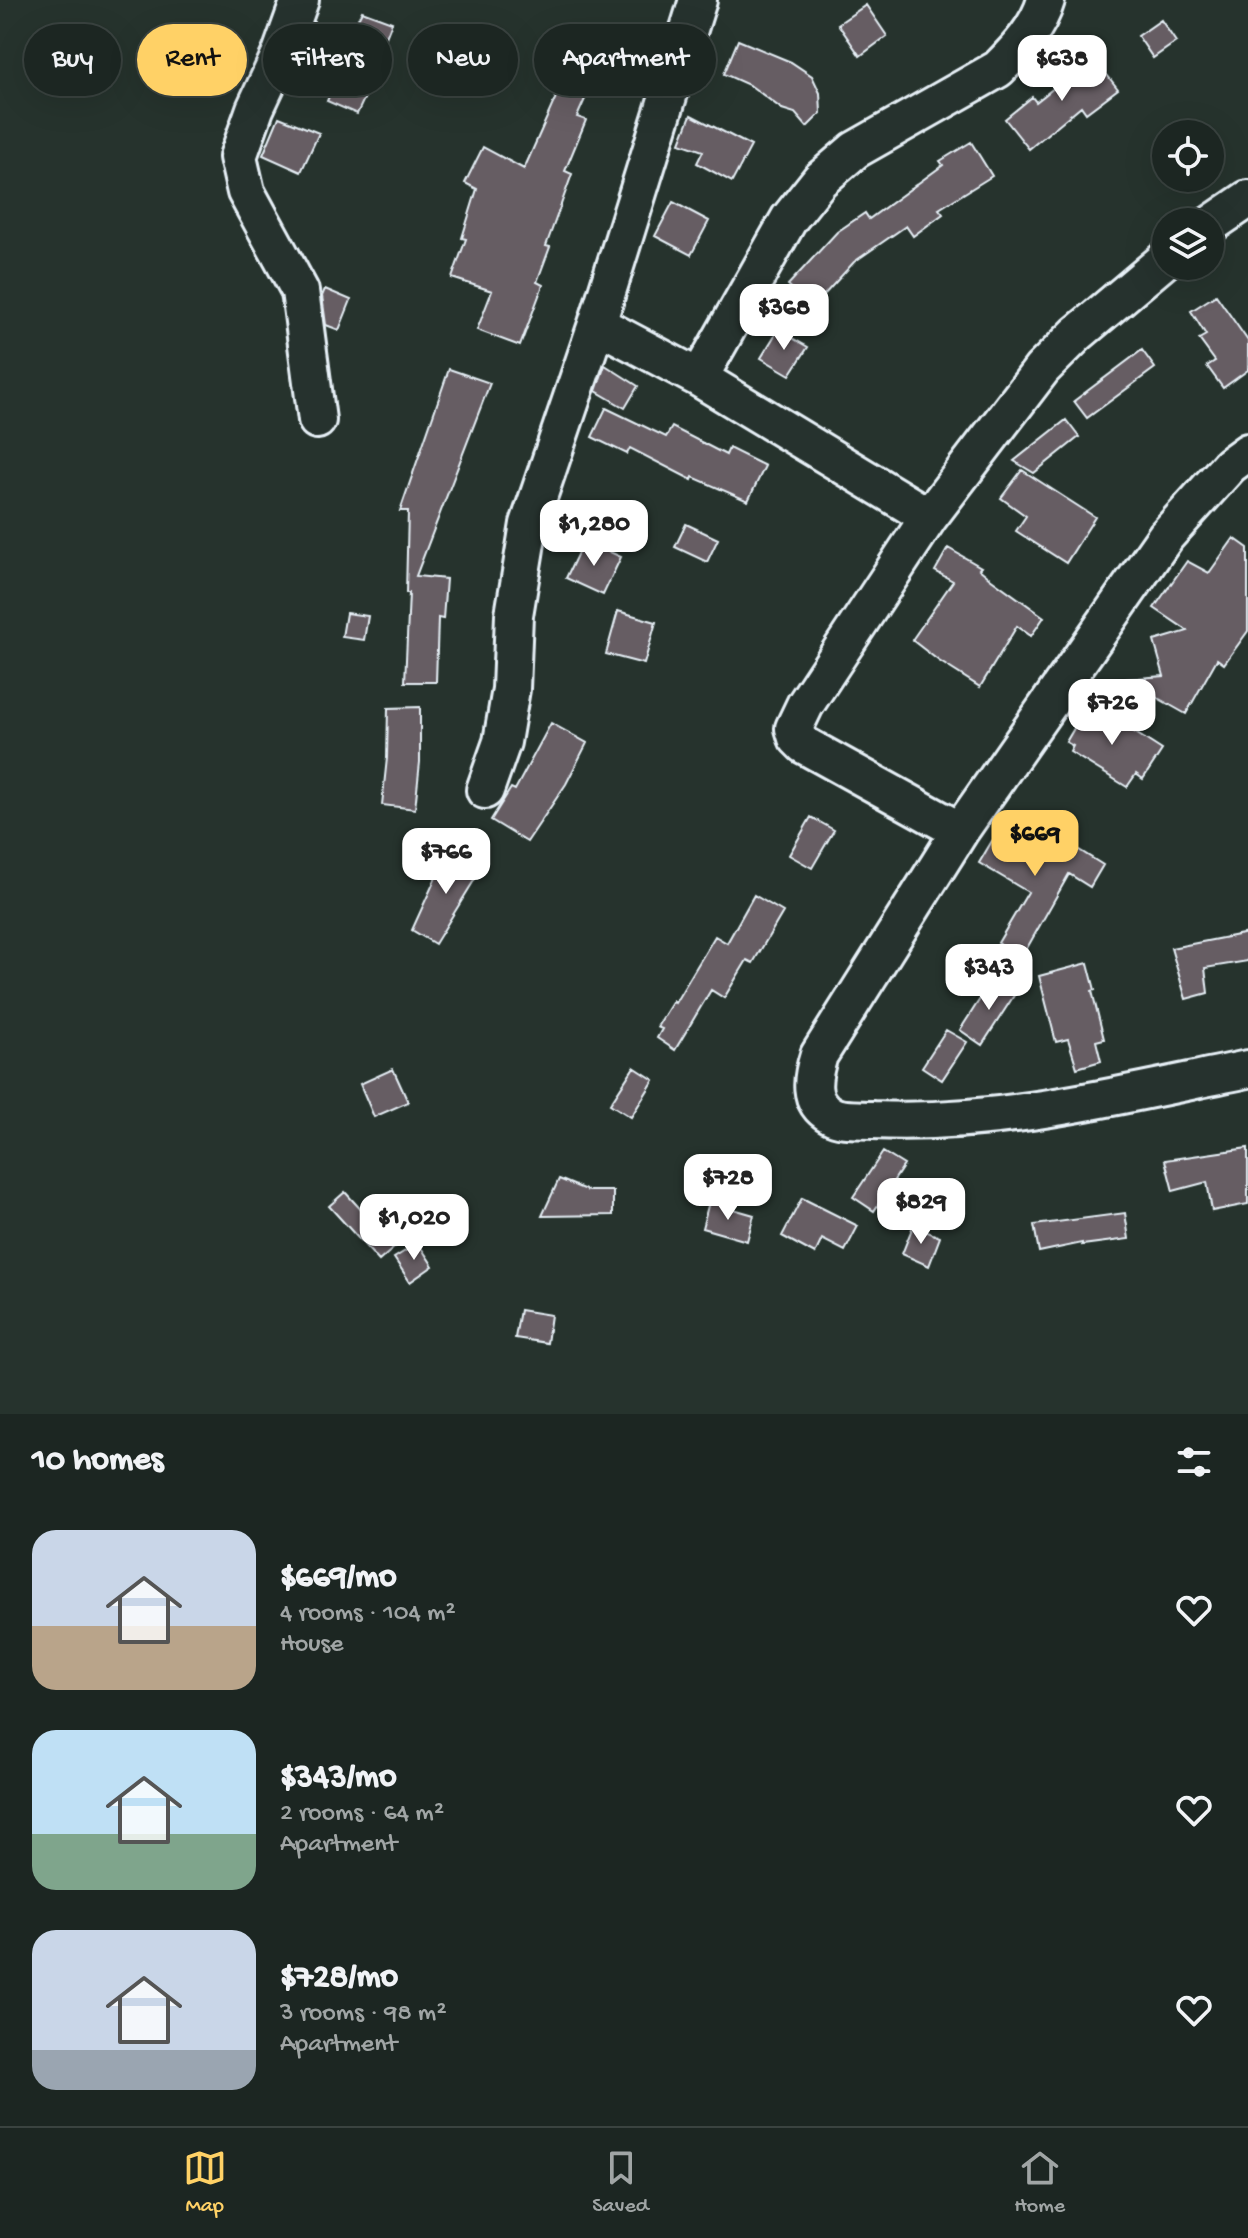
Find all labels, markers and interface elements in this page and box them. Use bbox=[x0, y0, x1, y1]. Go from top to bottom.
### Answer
chip: Buy bbox=[24, 24, 121, 96]
chip: Rent bbox=[137, 24, 247, 96]
chip: Filters bbox=[263, 24, 392, 96]
chip: New bbox=[408, 24, 518, 96]
chip: Apartment bbox=[534, 24, 716, 96]
pin: $638 bbox=[1015, 35, 1109, 103]
text: $638 bbox=[1036, 45, 1088, 76]
map controls bbox=[1152, 120, 1224, 280]
button: locate bbox=[1152, 120, 1224, 192]
button: layers bbox=[1152, 208, 1224, 280]
pin: $368 bbox=[737, 284, 831, 352]
text: $368 bbox=[758, 294, 810, 325]
pin: $1,280 bbox=[529, 500, 659, 568]
text: $1,280 bbox=[558, 510, 630, 541]
pin: $726 bbox=[1065, 679, 1159, 747]
text: $726 bbox=[1086, 689, 1138, 720]
pin: $669 bbox=[988, 810, 1082, 878]
text: $669 bbox=[1009, 820, 1061, 851]
pin: $766 bbox=[399, 828, 493, 896]
text: $766 bbox=[420, 838, 472, 869]
pin: $343 bbox=[942, 944, 1036, 1012]
text: $343 bbox=[964, 954, 1014, 985]
pin: $728 bbox=[681, 1154, 775, 1222]
text: $728 bbox=[702, 1164, 754, 1195]
pin: $829 bbox=[874, 1178, 968, 1246]
text: $829 bbox=[895, 1188, 947, 1219]
pin: $1,020 bbox=[349, 1194, 479, 1262]
text: $1,020 bbox=[378, 1204, 450, 1235]
icon: filters bbox=[1172, 1440, 1216, 1484]
text: 10 homes bbox=[32, 1442, 163, 1482]
text: $669/mo bbox=[280, 1559, 397, 1599]
icon: home bbox=[96, 1562, 192, 1658]
icon: heart bbox=[1172, 1588, 1216, 1632]
text: 4 rooms · 104 m² bbox=[280, 1599, 456, 1630]
text: House bbox=[280, 1630, 344, 1661]
text: $343/mo bbox=[280, 1759, 397, 1799]
icon: home bbox=[96, 1762, 192, 1858]
icon: heart bbox=[1172, 1788, 1216, 1832]
text: 2 rooms · 64 m² bbox=[280, 1799, 444, 1830]
text: Apartment bbox=[280, 1830, 397, 1861]
text: $728/mo bbox=[280, 1959, 398, 1999]
icon: home bbox=[96, 1962, 192, 2058]
icon: heart bbox=[1172, 1988, 1216, 2032]
text: 3 rooms · 98 m² bbox=[280, 1999, 447, 2030]
text: Apartment bbox=[280, 2030, 397, 2061]
tab: Map bbox=[183, 2146, 227, 2220]
tab: Saved bbox=[592, 2146, 649, 2220]
tab: Home bbox=[1014, 2146, 1065, 2220]

